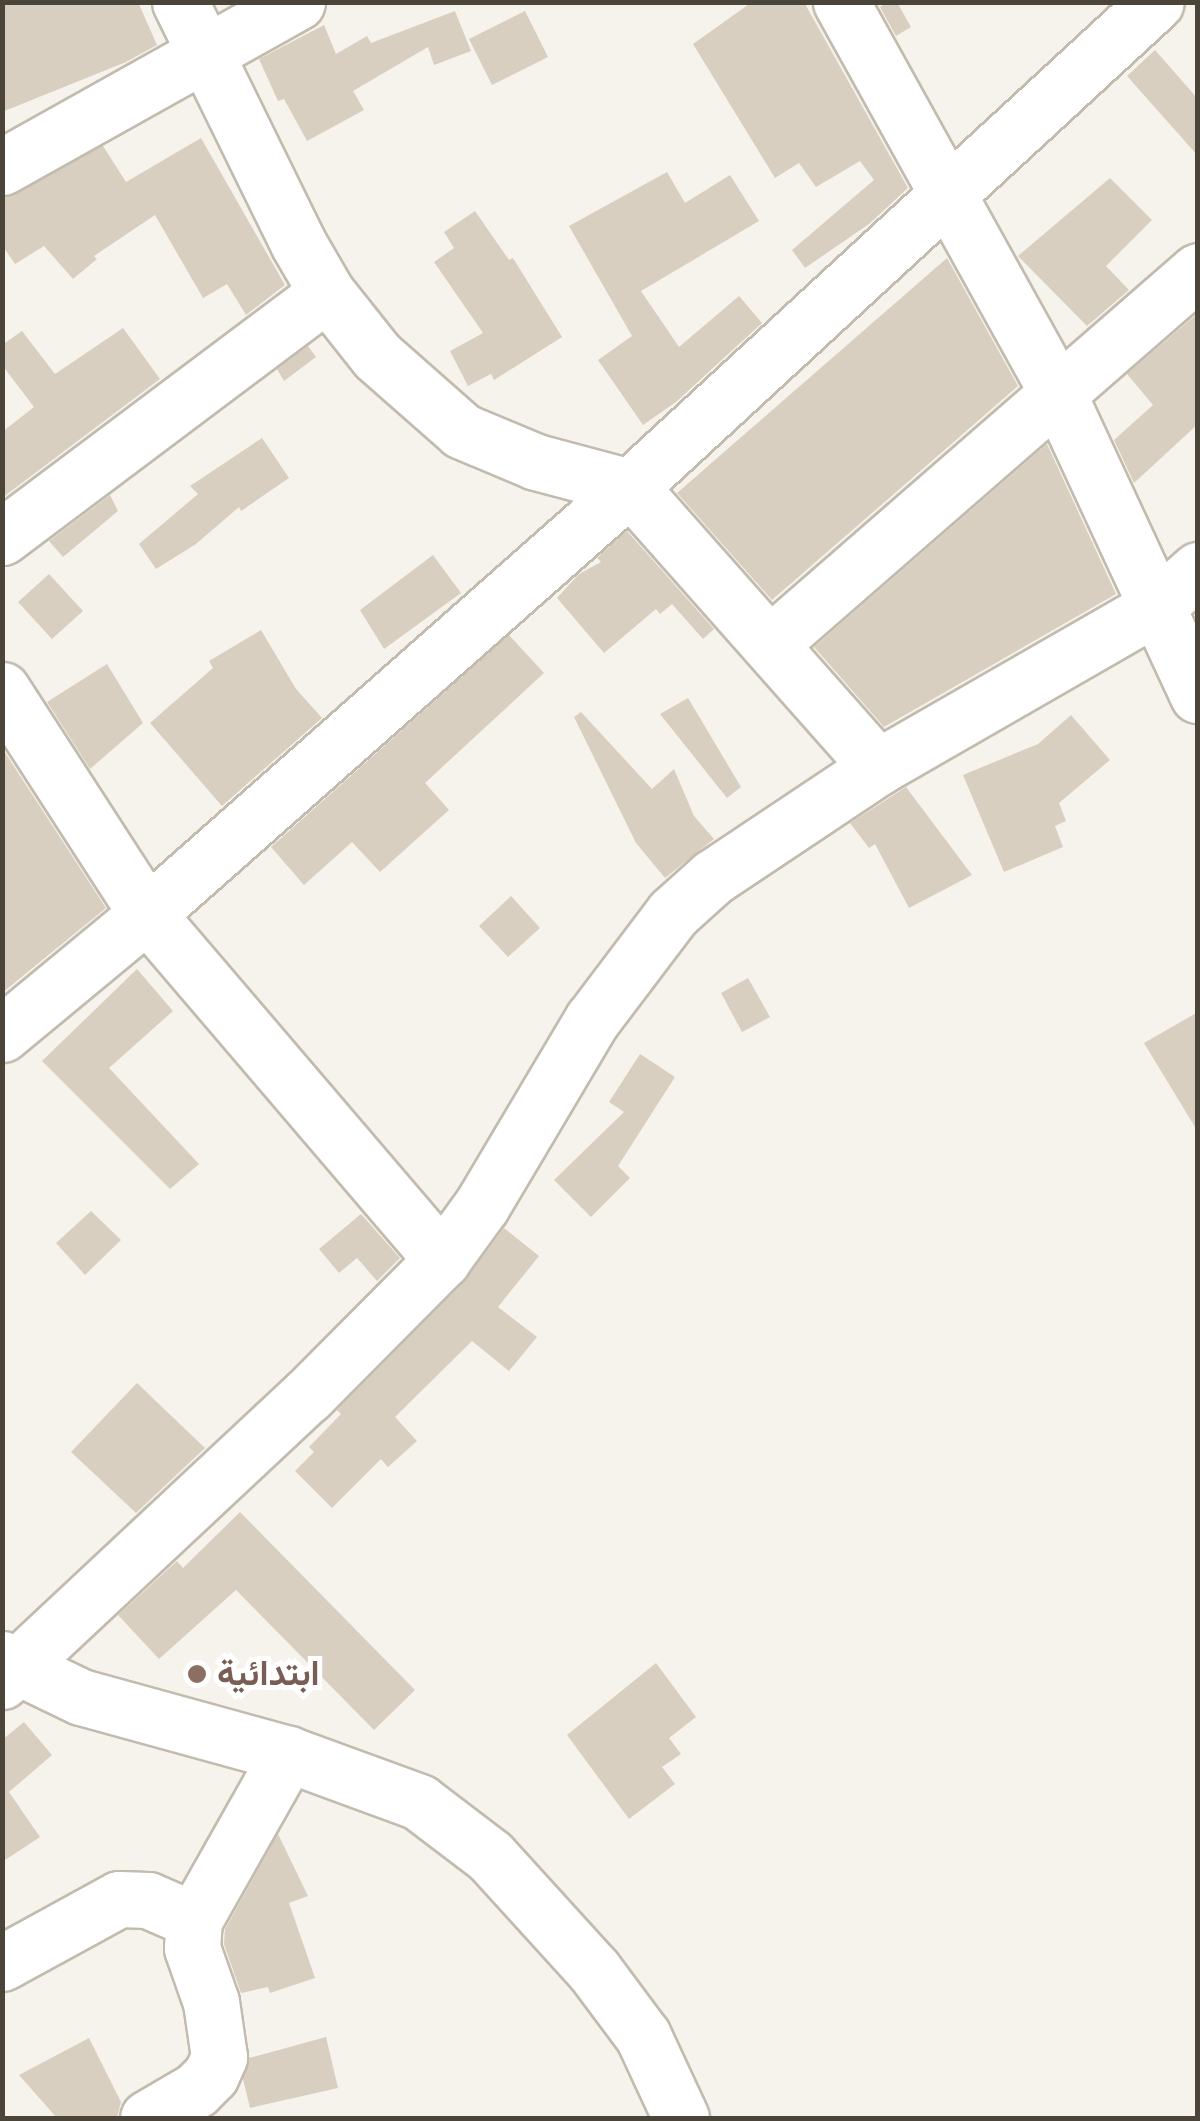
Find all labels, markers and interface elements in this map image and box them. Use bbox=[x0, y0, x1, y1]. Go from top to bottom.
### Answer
place label: ابتدائية bbox=[217, 1653, 320, 1695]
marker: ابتدائية bbox=[186, 1663, 208, 1685]

